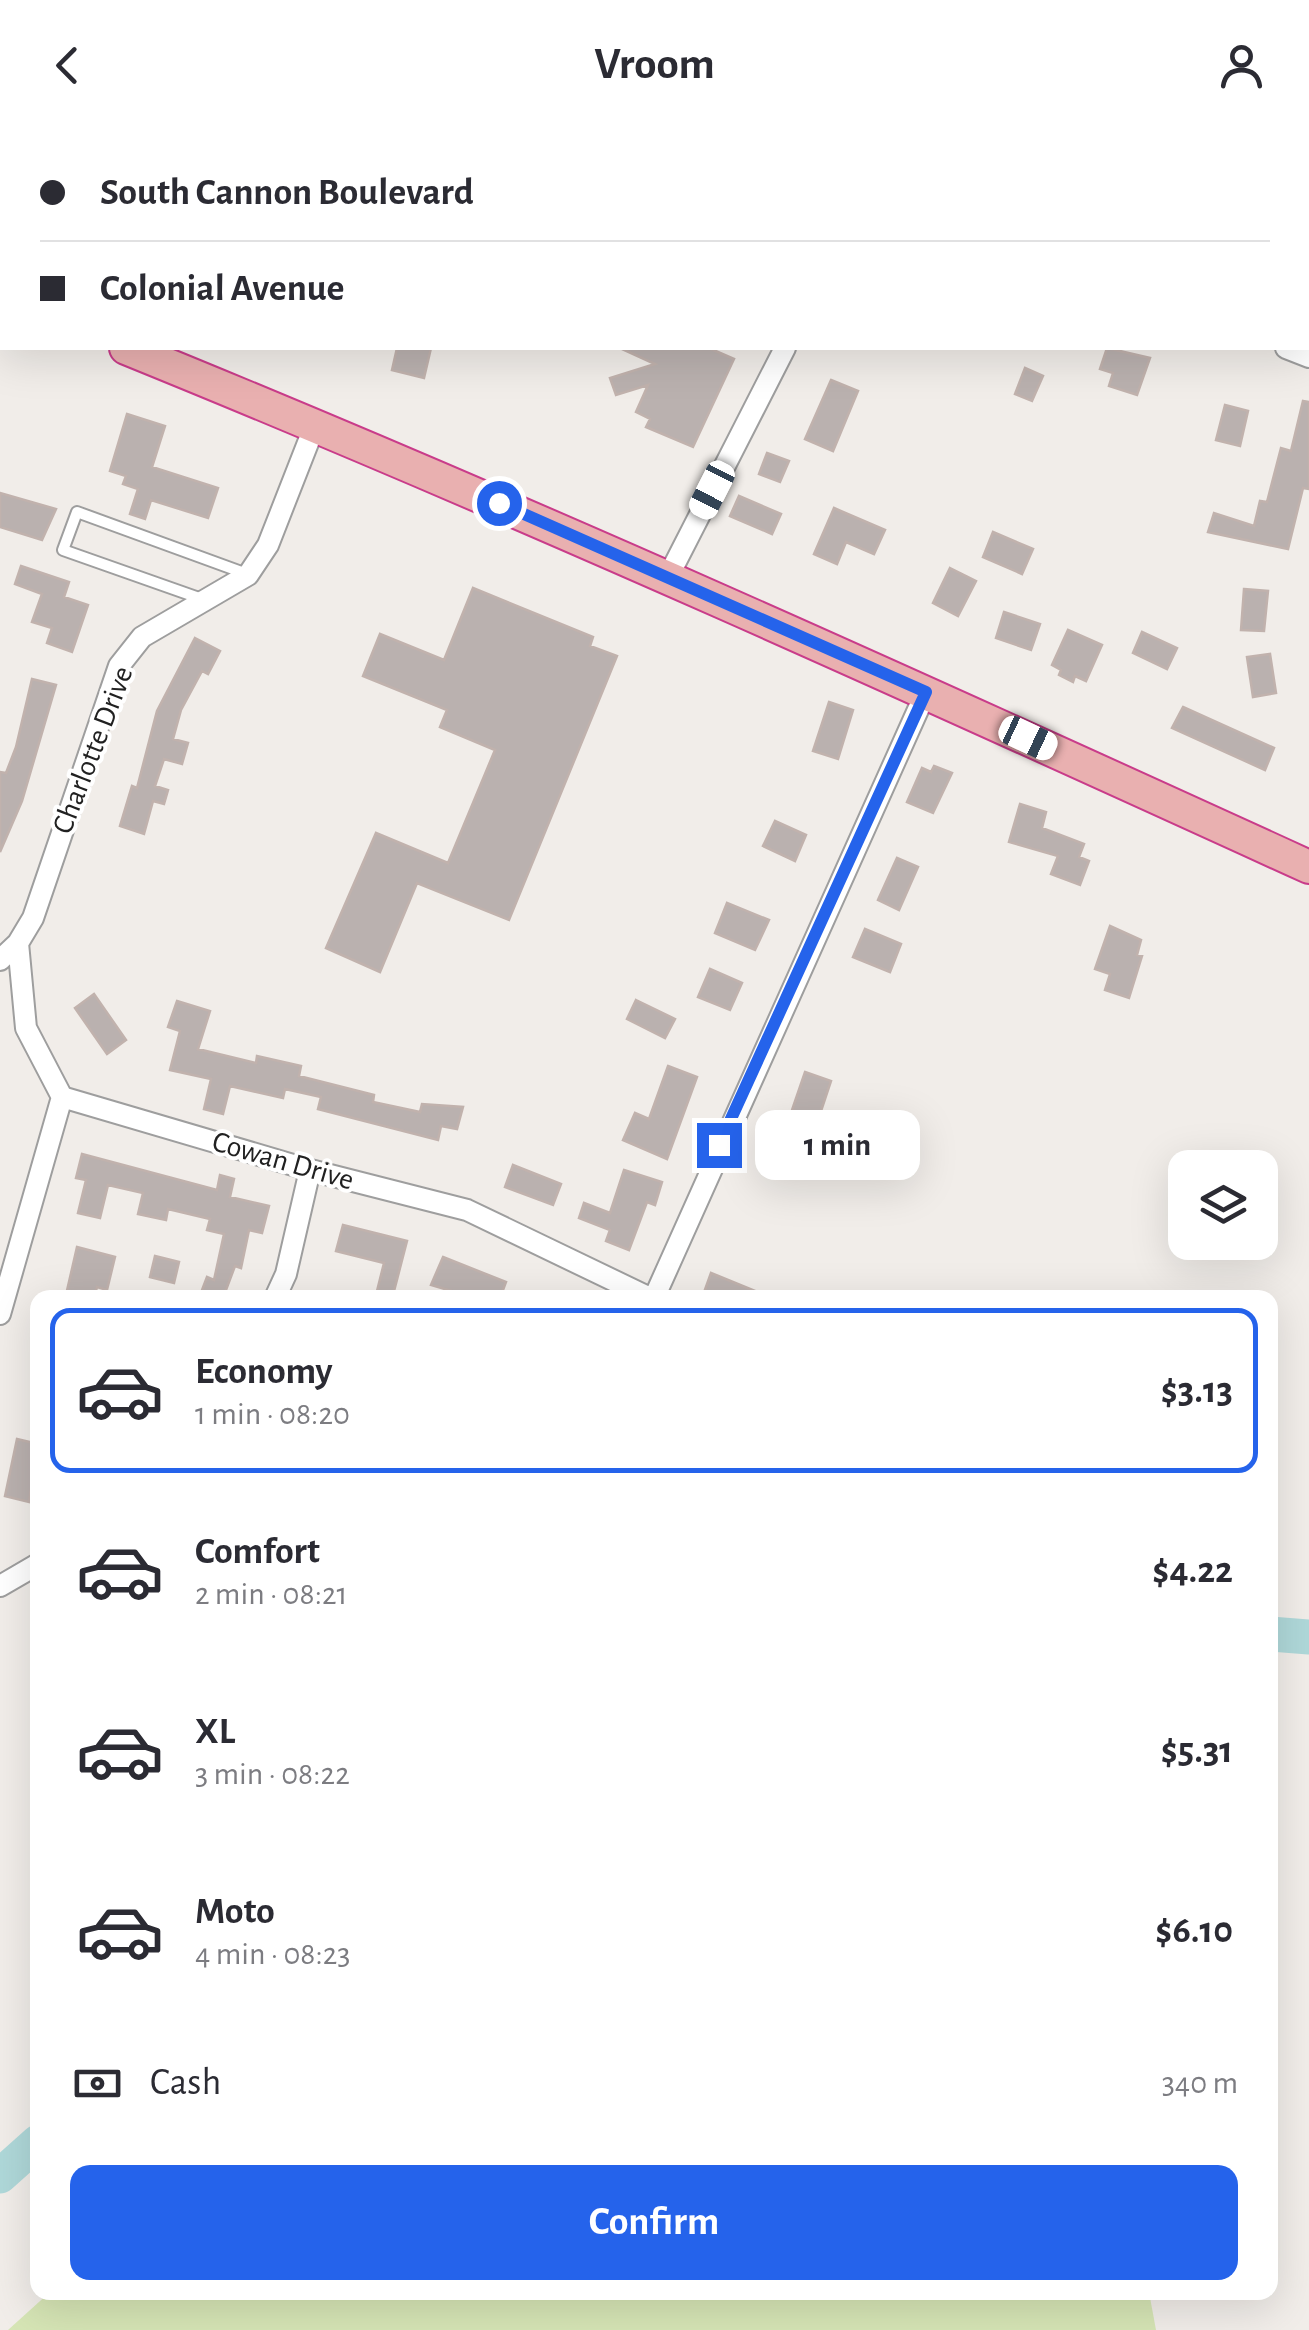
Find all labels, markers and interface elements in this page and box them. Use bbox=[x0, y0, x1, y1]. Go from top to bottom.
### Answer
icon: back bbox=[40, 38, 95, 93]
icon: person bbox=[1214, 38, 1269, 93]
text: Vroom bbox=[594, 42, 715, 87]
text: South Cannon Boulevard bbox=[100, 174, 474, 212]
text: Colonial Avenue bbox=[100, 270, 345, 308]
car bbox=[685, 456, 739, 524]
route start bbox=[477, 481, 522, 526]
street label: Charlotte Drive bbox=[47, 662, 139, 838]
car bbox=[994, 712, 1062, 764]
callout: 1 min bbox=[754, 1110, 919, 1180]
route end bbox=[697, 1123, 742, 1168]
street label: Cowan Drive bbox=[209, 1127, 357, 1195]
text: 1 min bbox=[804, 1129, 871, 1161]
map controls bbox=[1168, 1150, 1278, 1260]
button: layers bbox=[1168, 1150, 1278, 1260]
icon: car bbox=[75, 1346, 165, 1436]
text: Economy bbox=[195, 1353, 333, 1391]
text: $3.13 bbox=[1161, 1372, 1233, 1410]
text: 1 min · 08:20 bbox=[195, 1398, 350, 1430]
icon: car bbox=[75, 1526, 165, 1616]
text: Comfort bbox=[195, 1533, 320, 1571]
text: $4.22 bbox=[1152, 1552, 1233, 1590]
text: 2 min · 08:21 bbox=[195, 1578, 348, 1610]
icon: car bbox=[75, 1706, 165, 1796]
text: XL bbox=[195, 1713, 235, 1751]
text: $5.31 bbox=[1161, 1732, 1233, 1770]
text: 3 min · 08:22 bbox=[195, 1758, 350, 1790]
icon: car bbox=[75, 1886, 165, 1976]
text: Moto bbox=[195, 1893, 275, 1931]
text: $6.10 bbox=[1155, 1912, 1233, 1950]
text: 4 min · 08:23 bbox=[195, 1938, 351, 1970]
icon: cash bbox=[70, 2056, 125, 2111]
text: Cash bbox=[150, 2064, 221, 2102]
text: 340 m bbox=[1162, 2067, 1238, 2099]
button: Confirm bbox=[70, 2165, 1238, 2280]

